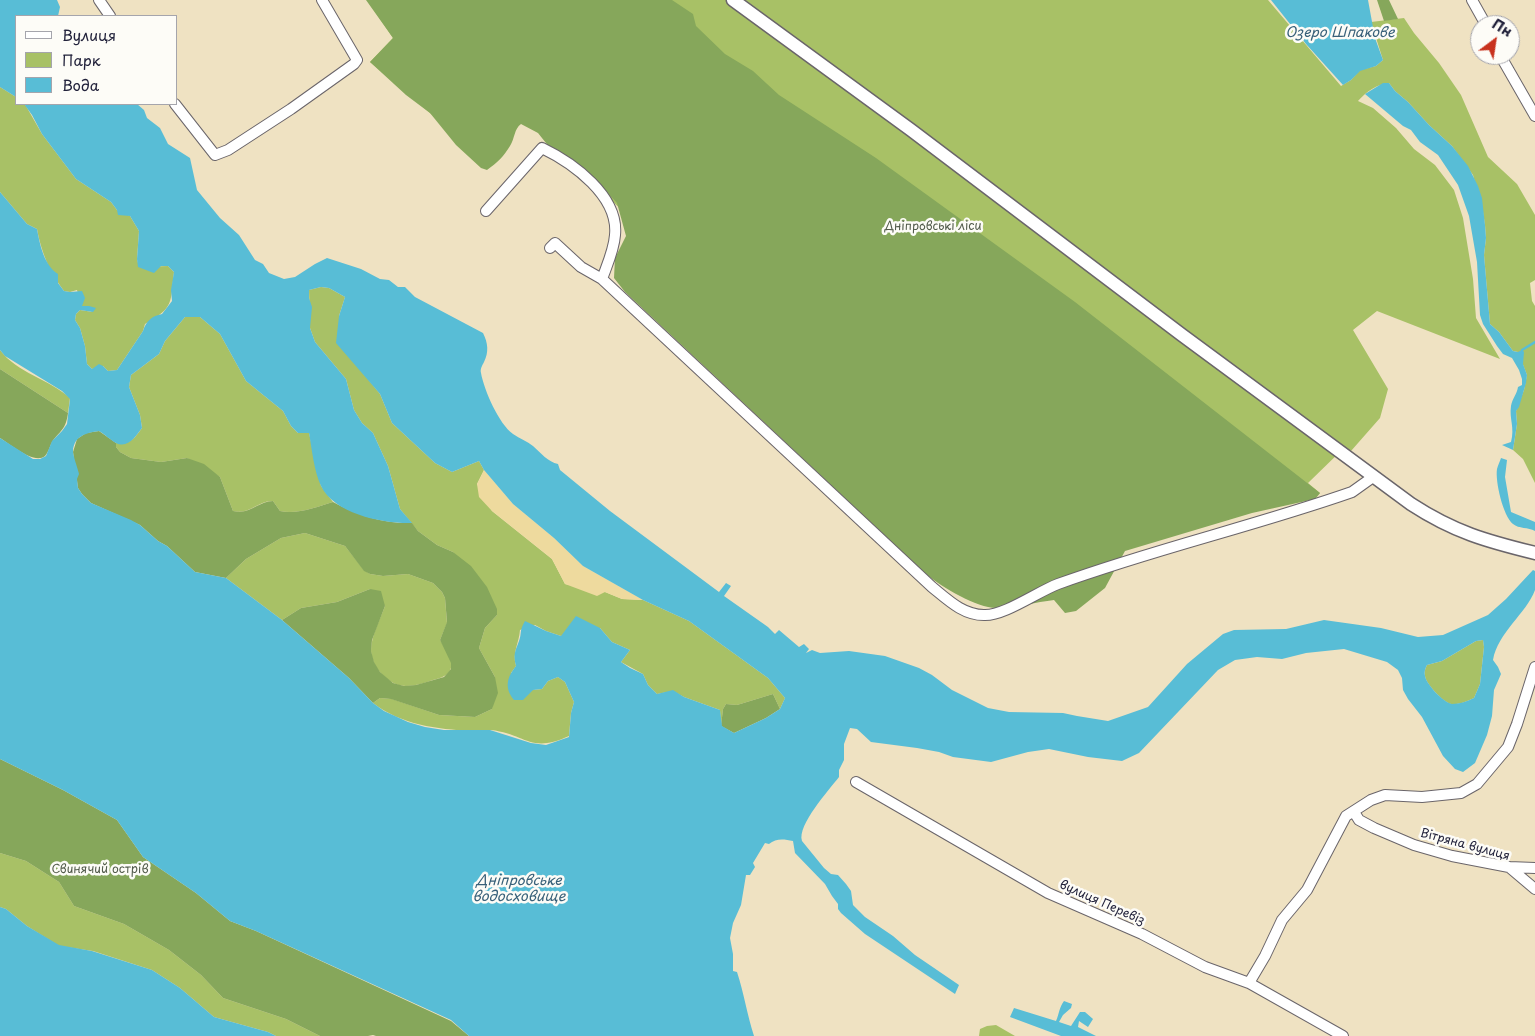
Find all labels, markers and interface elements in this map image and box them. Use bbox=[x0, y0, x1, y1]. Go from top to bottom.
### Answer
text: Пн bbox=[1488, 13, 1517, 42]
legend bbox=[15, 15, 178, 105]
north arrow bbox=[1470, 15, 1520, 65]
text: Вулиця bbox=[62, 23, 116, 46]
water label: Озеро Шпакове bbox=[1285, 25, 1395, 41]
text: Парк bbox=[62, 48, 101, 71]
text: Вода bbox=[62, 73, 99, 96]
park label: Дніпровські ліси bbox=[884, 220, 982, 234]
street label: Вітряна вулиця bbox=[1419, 826, 1511, 864]
park label: Свинячий острів bbox=[51, 863, 149, 877]
water label: Дніпровське водосховище bbox=[472, 873, 566, 906]
street label: вулиця Перевіз bbox=[1057, 878, 1147, 928]

